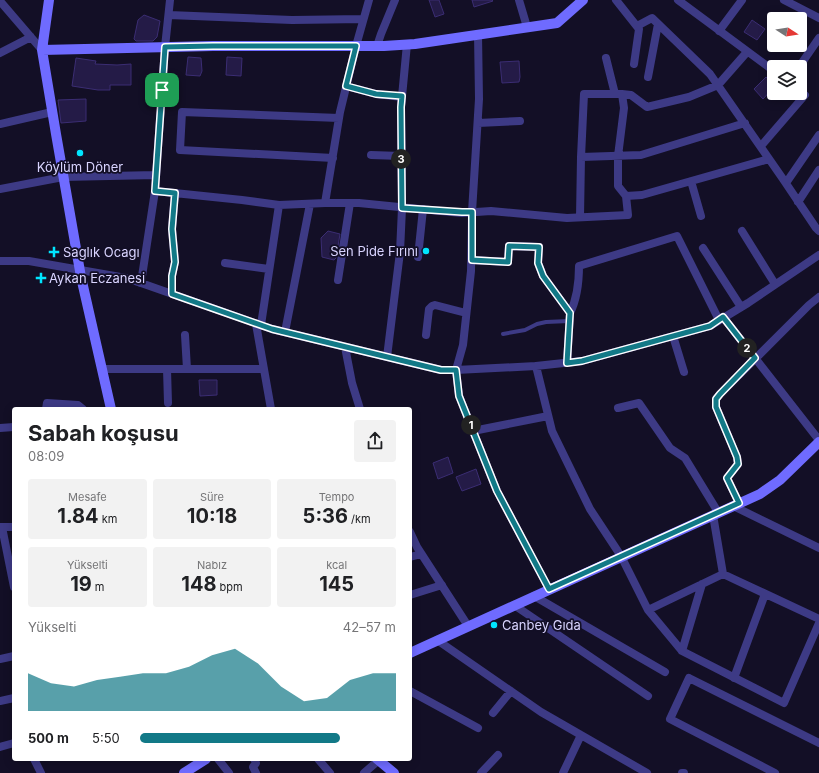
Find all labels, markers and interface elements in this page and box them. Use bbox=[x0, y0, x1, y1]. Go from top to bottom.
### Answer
north arrow bbox=[767, 12, 807, 52]
map controls bbox=[767, 12, 807, 100]
button: layers bbox=[767, 60, 807, 100]
pin bbox=[145, 73, 179, 107]
icon: arrive bbox=[151, 79, 173, 101]
marker: Köylüm Döner bbox=[75, 148, 85, 158]
pin: 3 bbox=[391, 149, 411, 169]
text: 3 bbox=[397, 152, 405, 166]
place label: Köylüm Döner bbox=[37, 159, 123, 175]
place label: Sen Pide Fırını bbox=[330, 243, 418, 259]
place label: Saglık Ocagı bbox=[63, 244, 140, 260]
marker: Saglık Ocagı bbox=[48, 246, 60, 258]
marker: Sen Pide Fırını bbox=[421, 246, 431, 256]
place label: Aykan Eczanesi bbox=[49, 270, 145, 286]
marker: Aykan Eczanesi bbox=[36, 273, 46, 283]
pin: 2 bbox=[737, 338, 757, 358]
text: 2 bbox=[744, 341, 750, 355]
pin: 1 bbox=[461, 415, 481, 435]
text: 1 bbox=[469, 418, 473, 432]
text: Sabah koşusu bbox=[28, 420, 179, 446]
button: share bbox=[354, 420, 396, 462]
text: 08:09 bbox=[28, 448, 64, 464]
text: Mesafe bbox=[68, 490, 107, 504]
text: Süre bbox=[200, 490, 224, 504]
text: Tempo bbox=[319, 490, 354, 504]
text: 1.84 bbox=[57, 504, 99, 528]
text: 10:18 bbox=[187, 504, 237, 528]
text: 5:36 bbox=[303, 504, 348, 528]
text: km bbox=[99, 512, 117, 526]
text: /km bbox=[348, 512, 371, 526]
text: Yükselti bbox=[67, 558, 108, 572]
text: Nabız bbox=[197, 558, 227, 572]
text: kcal bbox=[326, 558, 347, 572]
text: 19 bbox=[70, 572, 92, 596]
text: 148 bbox=[181, 572, 216, 596]
text: 145 bbox=[319, 572, 354, 596]
text: m bbox=[92, 580, 105, 594]
text: bpm bbox=[216, 580, 243, 594]
place label: Canbey Gıda bbox=[502, 617, 581, 633]
text: Yükselti bbox=[28, 619, 76, 635]
text: 42–57 m bbox=[343, 619, 396, 635]
marker: Canbey Gıda bbox=[489, 620, 499, 630]
text: 500 m bbox=[28, 730, 69, 746]
text: 5:50 bbox=[92, 730, 120, 746]

